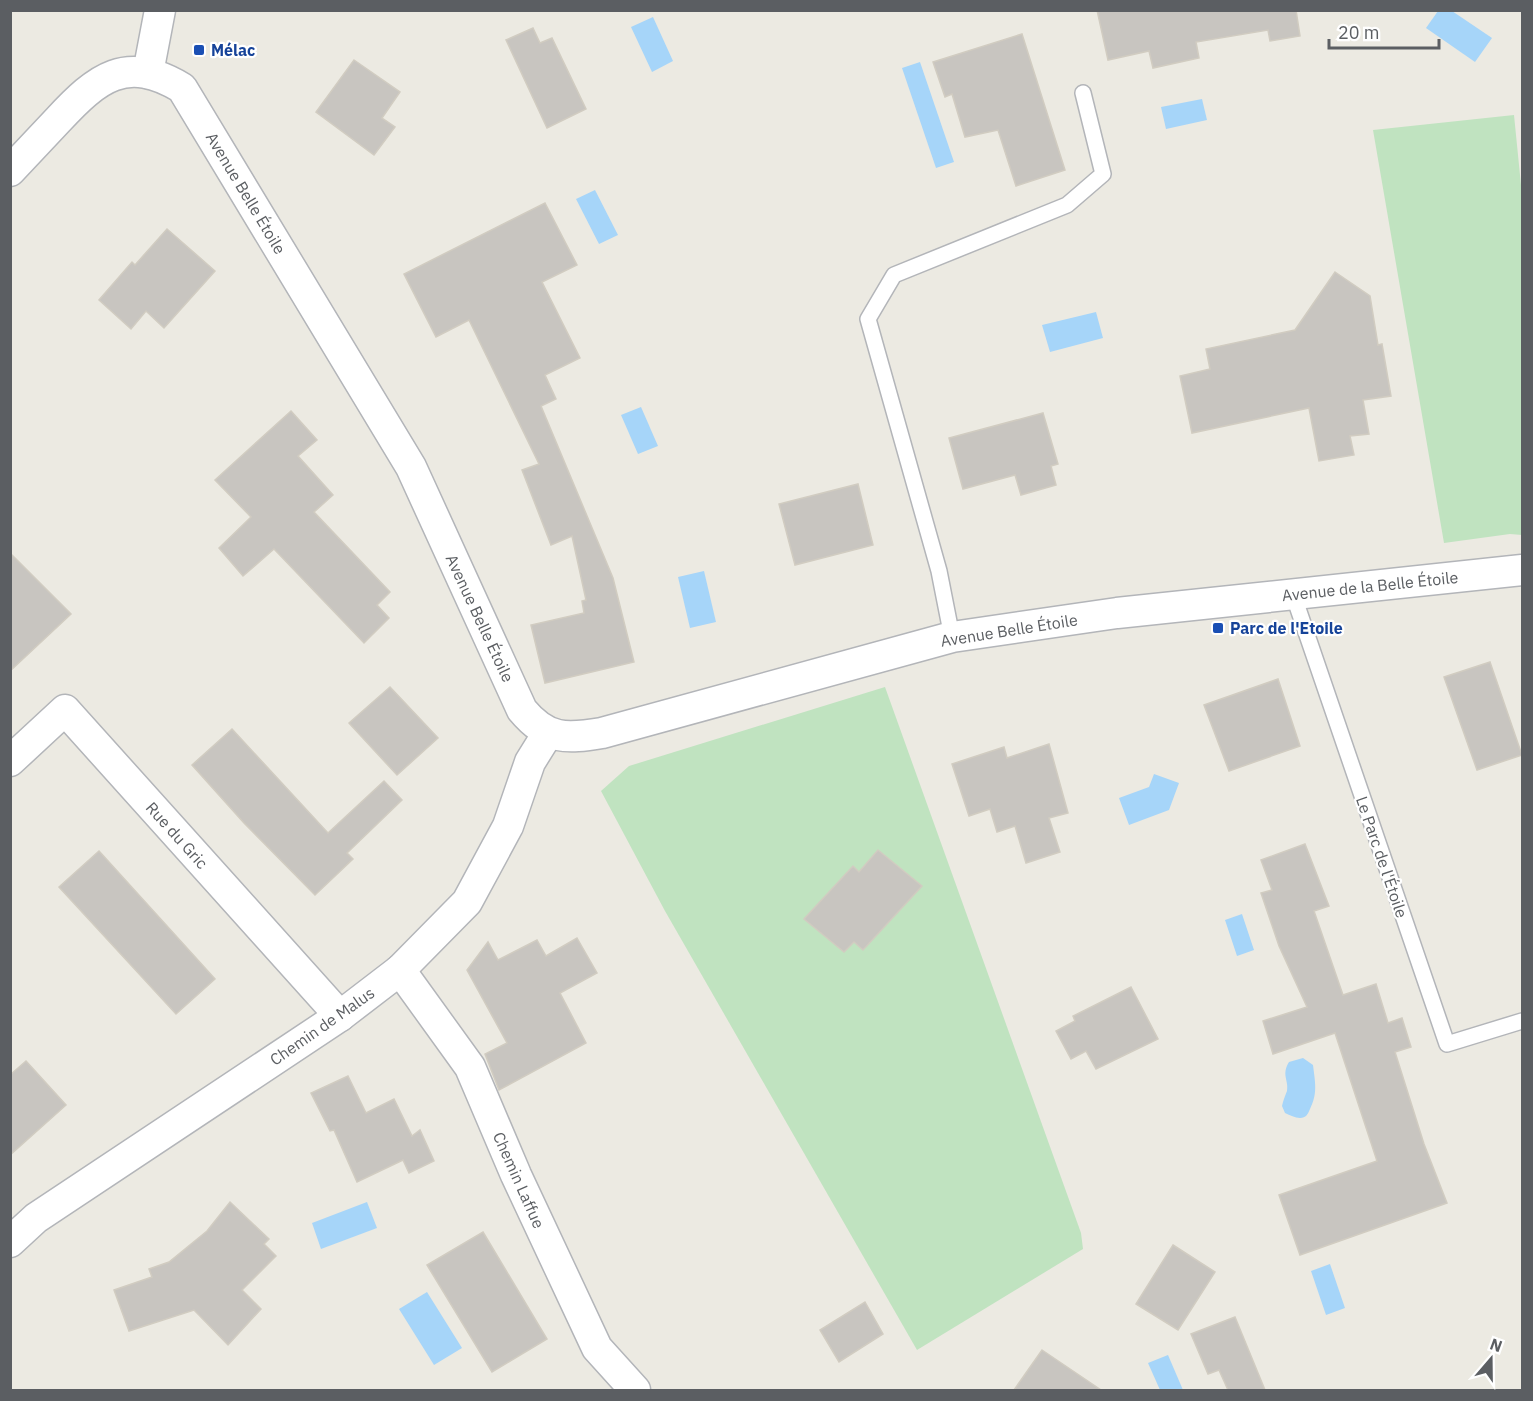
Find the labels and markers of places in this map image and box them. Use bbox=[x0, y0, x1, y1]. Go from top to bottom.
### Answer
place label: Mélac bbox=[211, 40, 255, 60]
marker: Mélac bbox=[192, 43, 206, 57]
place label: Parc de l'Etoile bbox=[1230, 618, 1343, 638]
marker: Parc de l'Etoile bbox=[1211, 621, 1225, 635]

